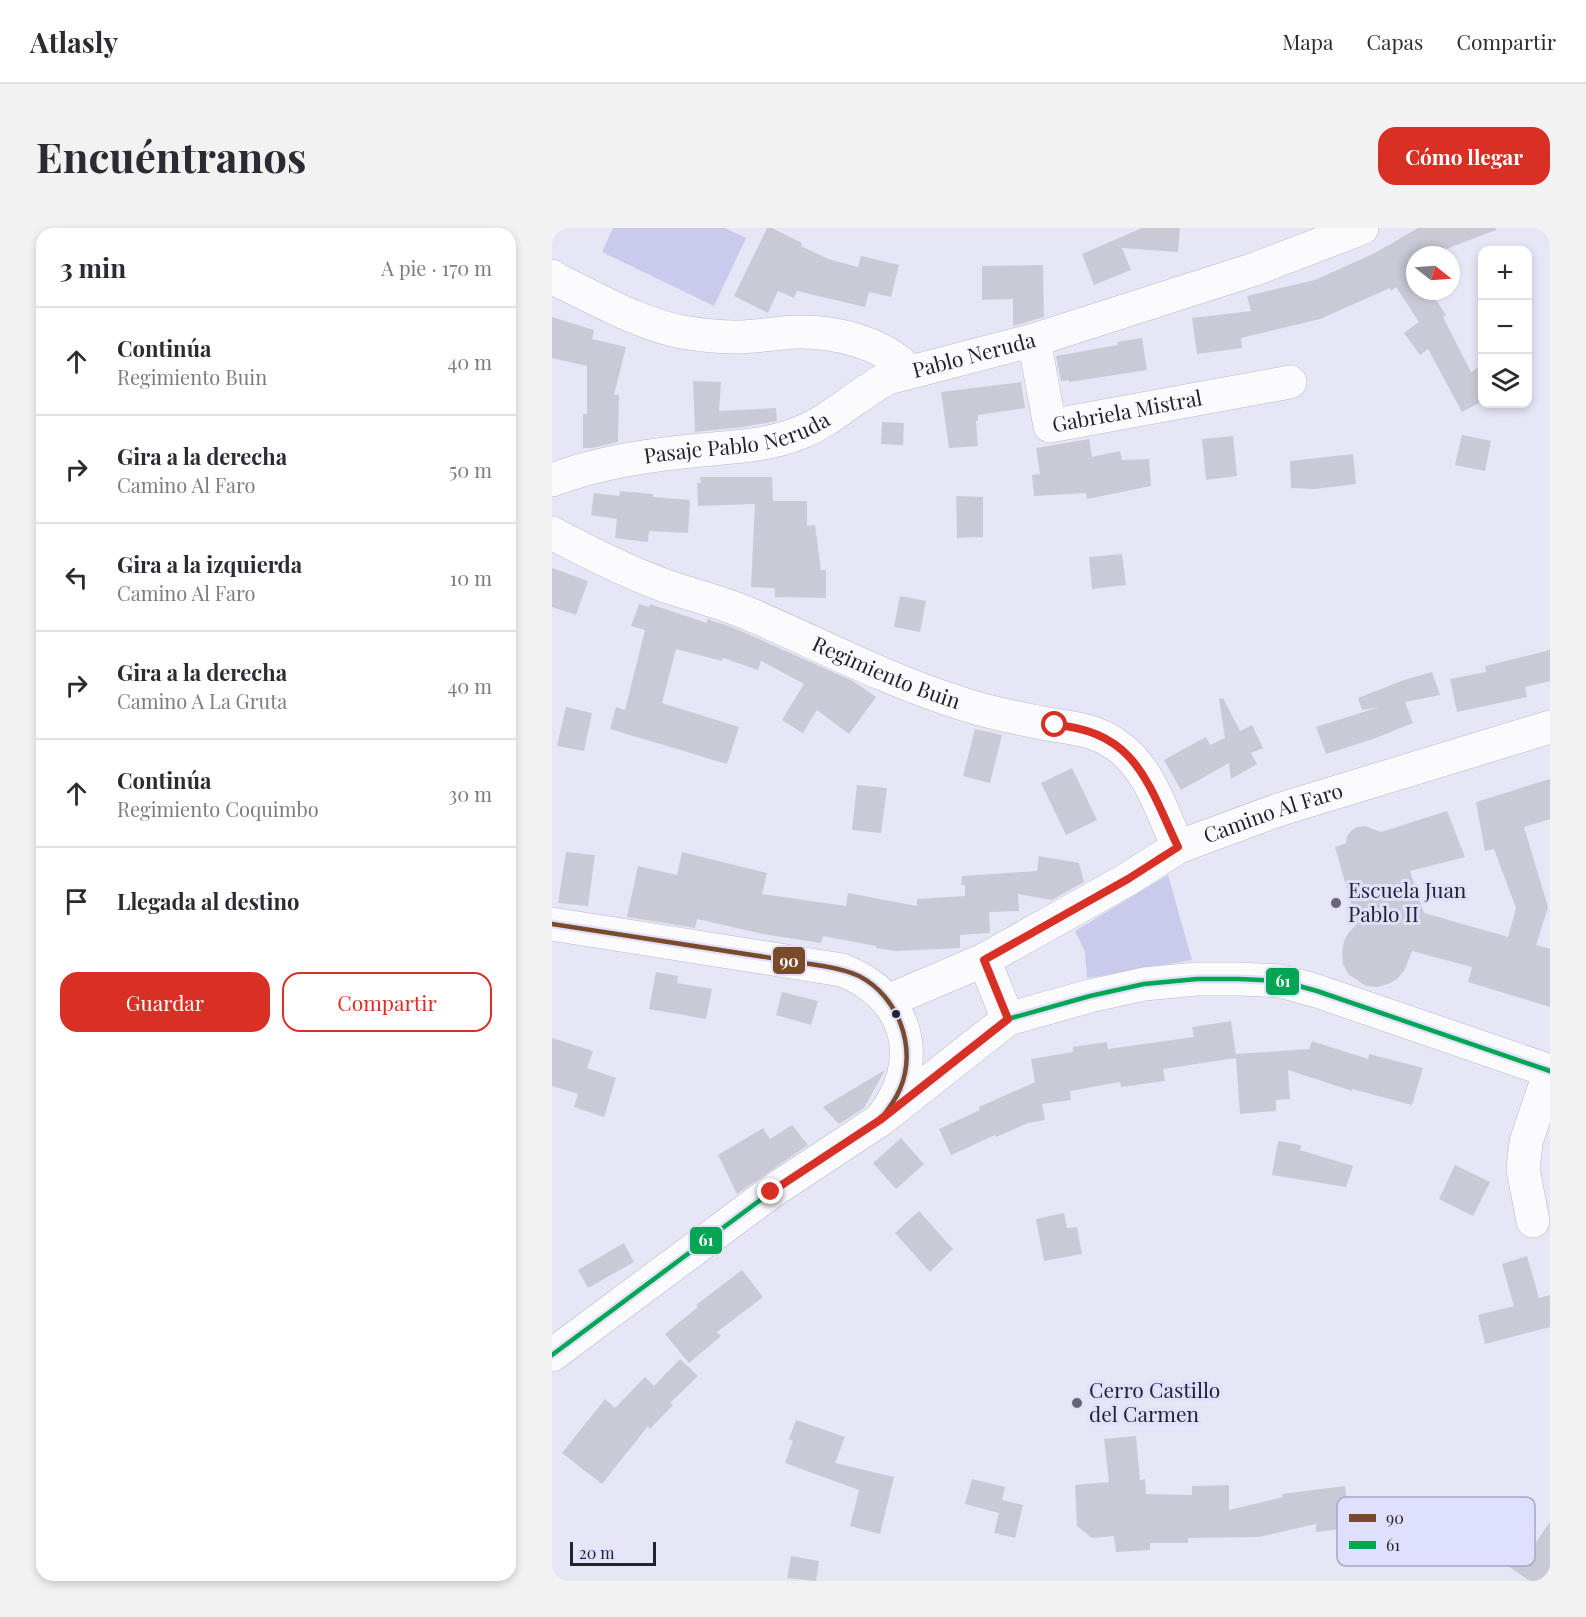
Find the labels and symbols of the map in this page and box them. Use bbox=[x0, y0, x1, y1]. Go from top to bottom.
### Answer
north arrow bbox=[1406, 246, 1460, 300]
street label: Pablo Neruda bbox=[909, 324, 1039, 383]
street label: Gabriela Mistral bbox=[1050, 382, 1204, 437]
street label: Pasaje Pablo Neruda bbox=[642, 404, 835, 469]
street label: Regimiento Buin bbox=[809, 628, 965, 714]
route start bbox=[1041, 711, 1067, 737]
street label: Camino Al Faro bbox=[1199, 775, 1346, 848]
place label: Escuela Juan Pablo II bbox=[1348, 875, 1467, 927]
marker: Escuela Juan Pablo II bbox=[1329, 896, 1343, 910]
line badge: 90 bbox=[772, 946, 806, 975]
text: 90 bbox=[779, 950, 799, 971]
line badge: 61 bbox=[1265, 967, 1300, 996]
text: 61 bbox=[1275, 970, 1291, 991]
unlabelled marker bbox=[890, 1008, 902, 1020]
route end bbox=[757, 1178, 783, 1204]
line badge: 61 bbox=[689, 1226, 723, 1255]
text: 61 bbox=[698, 1229, 714, 1250]
place label: Cerro Castillo del Carmen bbox=[1089, 1375, 1220, 1427]
marker: Cerro Castillo del Carmen bbox=[1070, 1396, 1084, 1410]
legend bbox=[1337, 1497, 1535, 1566]
text: 90 bbox=[1386, 1507, 1404, 1528]
text: 61 bbox=[1386, 1534, 1400, 1555]
scale bar bbox=[570, 1539, 656, 1566]

